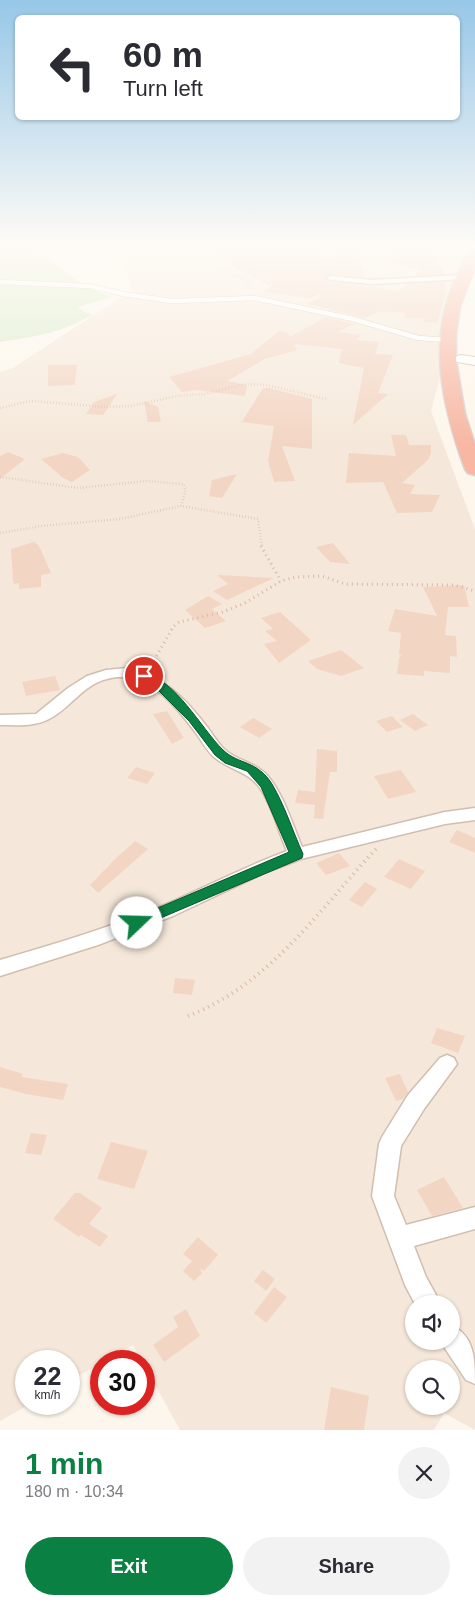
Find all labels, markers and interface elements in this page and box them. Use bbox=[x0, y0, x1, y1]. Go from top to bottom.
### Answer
icon: left bbox=[40, 35, 105, 100]
text: 60 m bbox=[123, 35, 203, 74]
text: Turn left bbox=[123, 76, 203, 101]
pin bbox=[123, 655, 165, 697]
icon: arrive bbox=[130, 662, 158, 690]
position arrow bbox=[110, 896, 162, 948]
map controls bbox=[405, 1295, 460, 1415]
button: sound bbox=[405, 1295, 460, 1350]
speed limit sign: 30 bbox=[90, 1350, 155, 1415]
button: search bbox=[405, 1360, 460, 1415]
text: 22 bbox=[34, 1362, 61, 1390]
text: km/h bbox=[34, 1388, 61, 1402]
text: 1 min bbox=[25, 1447, 103, 1480]
button: close bbox=[398, 1447, 450, 1499]
text: 180 m · 10:34 bbox=[25, 1483, 124, 1500]
button: Exit bbox=[25, 1537, 233, 1595]
button: Share bbox=[243, 1537, 450, 1595]

